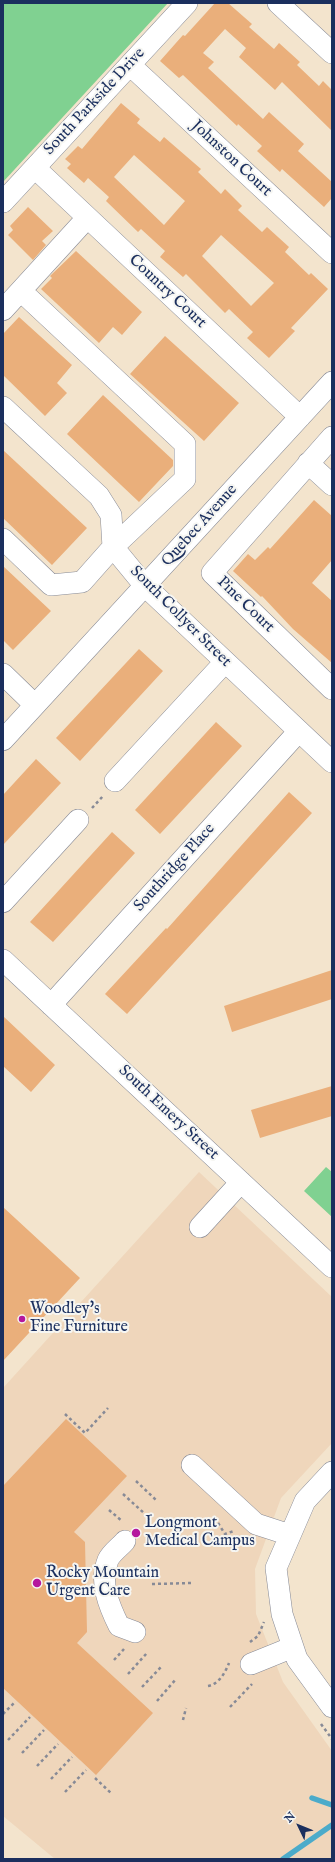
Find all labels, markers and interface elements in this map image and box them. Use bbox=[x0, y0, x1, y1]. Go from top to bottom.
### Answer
street label: South Parkside Drive bbox=[40, 44, 150, 160]
street label: Johnston Court bbox=[187, 117, 275, 201]
street label: Country Court bbox=[124, 251, 210, 333]
street label: Quebec Avenue bbox=[158, 481, 242, 571]
street label: South Collyer Street bbox=[125, 562, 235, 672]
street label: Pine Court bbox=[212, 573, 278, 637]
street label: Southridge Place bbox=[130, 820, 220, 916]
street label: South Emery Street bbox=[114, 1062, 222, 1164]
place label: Woodley's Fine Furniture bbox=[30, 1300, 128, 1338]
marker: Woodley's Fine Furniture bbox=[17, 1314, 27, 1324]
place label: Longmont Medical Campus bbox=[145, 1514, 255, 1552]
marker: Longmont Medical Campus bbox=[130, 1527, 142, 1539]
place label: Rocky Mountain Urgent Care bbox=[46, 1564, 159, 1602]
marker: Rocky Mountain Urgent Care bbox=[31, 1577, 43, 1589]
north arrow bbox=[279, 1806, 319, 1846]
text: N bbox=[282, 1810, 299, 1826]

